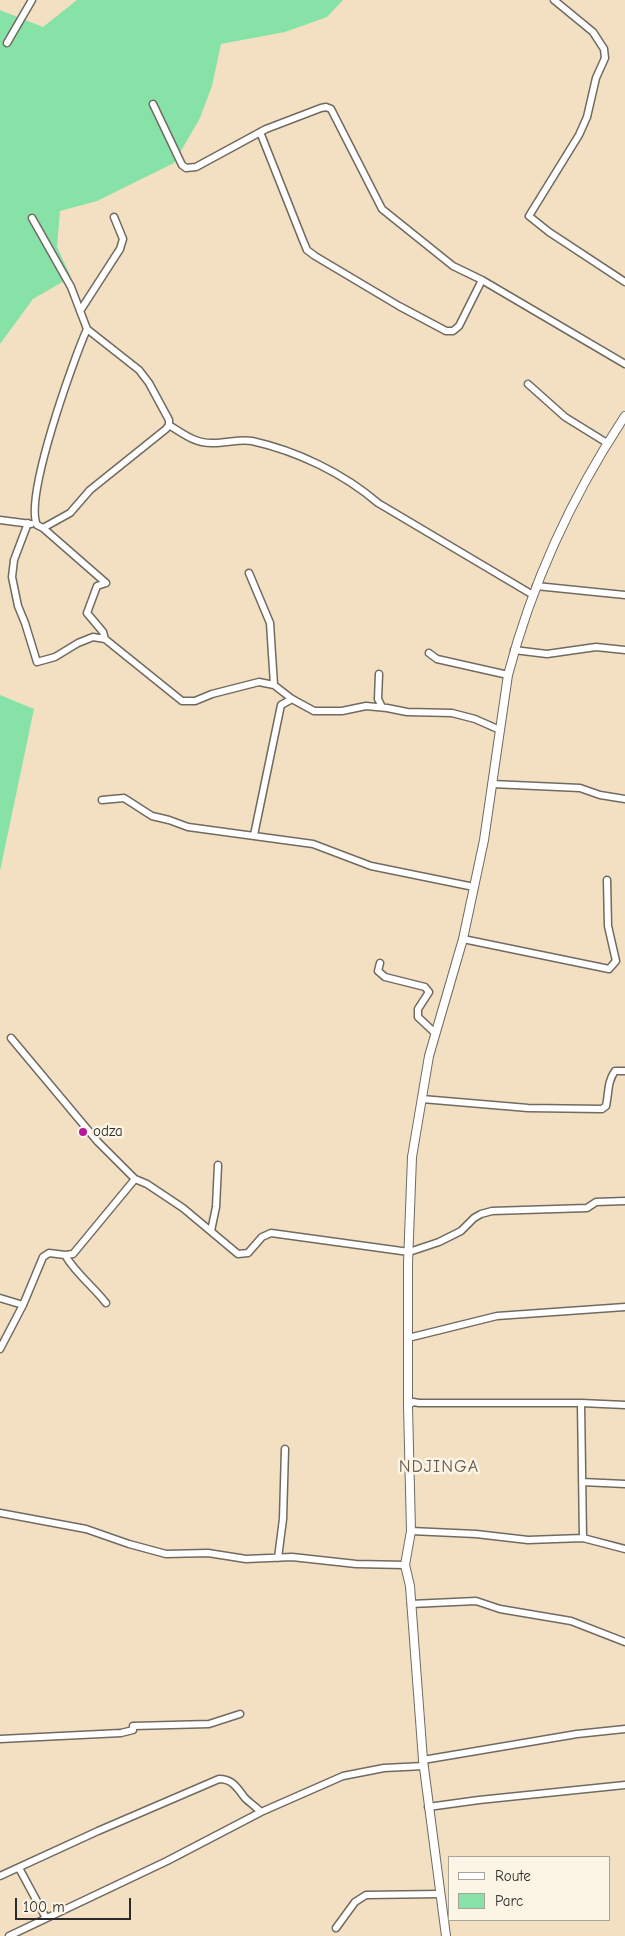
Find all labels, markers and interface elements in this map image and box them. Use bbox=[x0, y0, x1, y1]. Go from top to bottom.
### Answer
place label: odza bbox=[93, 1123, 123, 1141]
marker: odza bbox=[77, 1126, 89, 1138]
district label: NDJINGA bbox=[398, 1456, 480, 1478]
legend bbox=[448, 1856, 610, 1921]
text: Route bbox=[495, 1867, 531, 1885]
scale bar bbox=[18, 1888, 134, 1920]
text: Parc bbox=[495, 1892, 523, 1910]
text: 100 m bbox=[23, 1898, 65, 1916]

